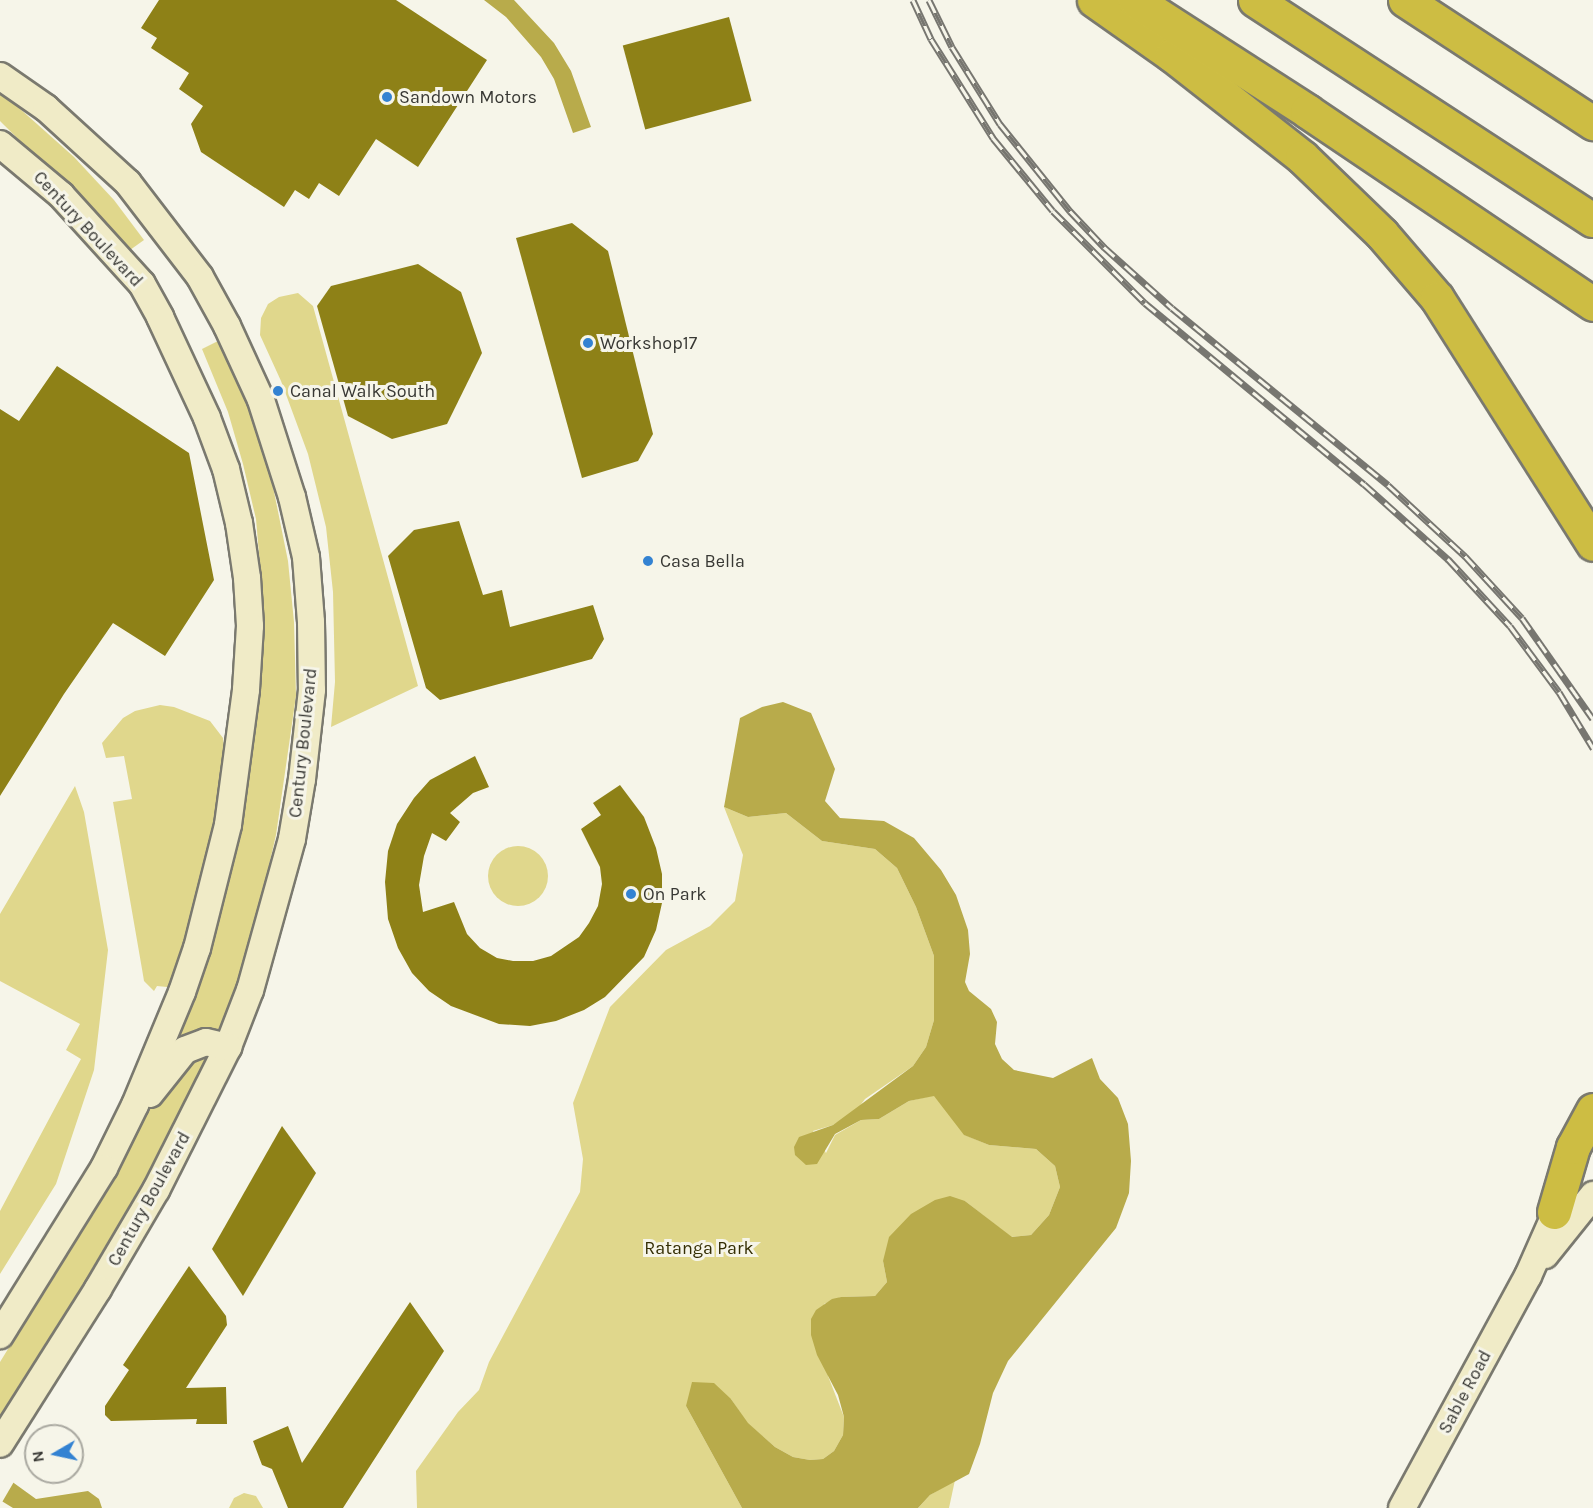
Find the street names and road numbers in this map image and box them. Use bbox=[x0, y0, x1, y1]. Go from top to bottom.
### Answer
street label: Century Boulevard bbox=[29, 167, 147, 291]
street label: Century Boulevard bbox=[284, 667, 322, 819]
street label: Century Boulevard bbox=[103, 1128, 195, 1270]
street label: Sable Road bbox=[1434, 1347, 1496, 1437]

